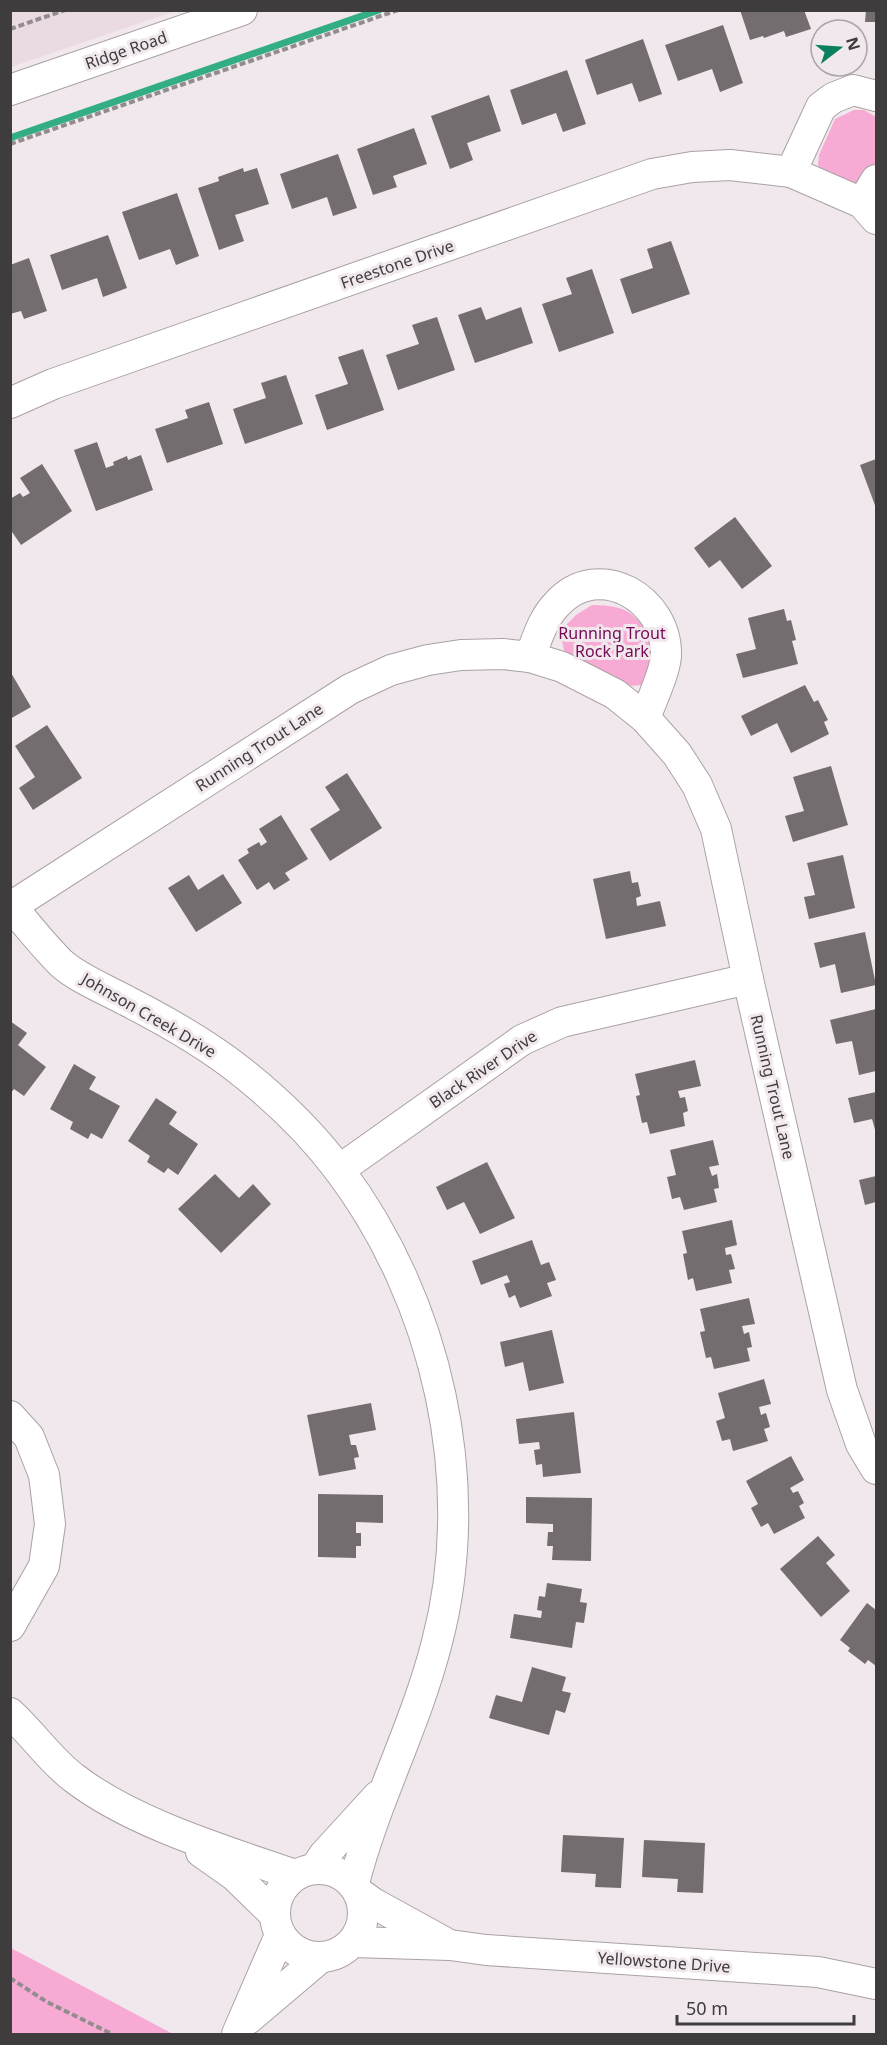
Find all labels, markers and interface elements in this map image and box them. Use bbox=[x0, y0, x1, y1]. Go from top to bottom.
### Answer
north arrow bbox=[809, 18, 869, 78]
street label: Ridge Road bbox=[82, 26, 170, 74]
text: N bbox=[841, 34, 866, 53]
street label: Freestone Drive bbox=[337, 234, 457, 294]
park label: Running Trout Rock Park bbox=[558, 622, 666, 662]
street label: Running Trout Lane bbox=[191, 698, 327, 796]
street label: Johnson Creek Drive bbox=[76, 966, 220, 1063]
street label: Running Trout Lane bbox=[746, 1013, 800, 1161]
street label: Black River Drive bbox=[425, 1025, 541, 1113]
street label: Yellowstone Drive bbox=[597, 1946, 731, 1978]
scale bar bbox=[677, 1988, 854, 2026]
text: 50 m bbox=[686, 1996, 728, 2020]

